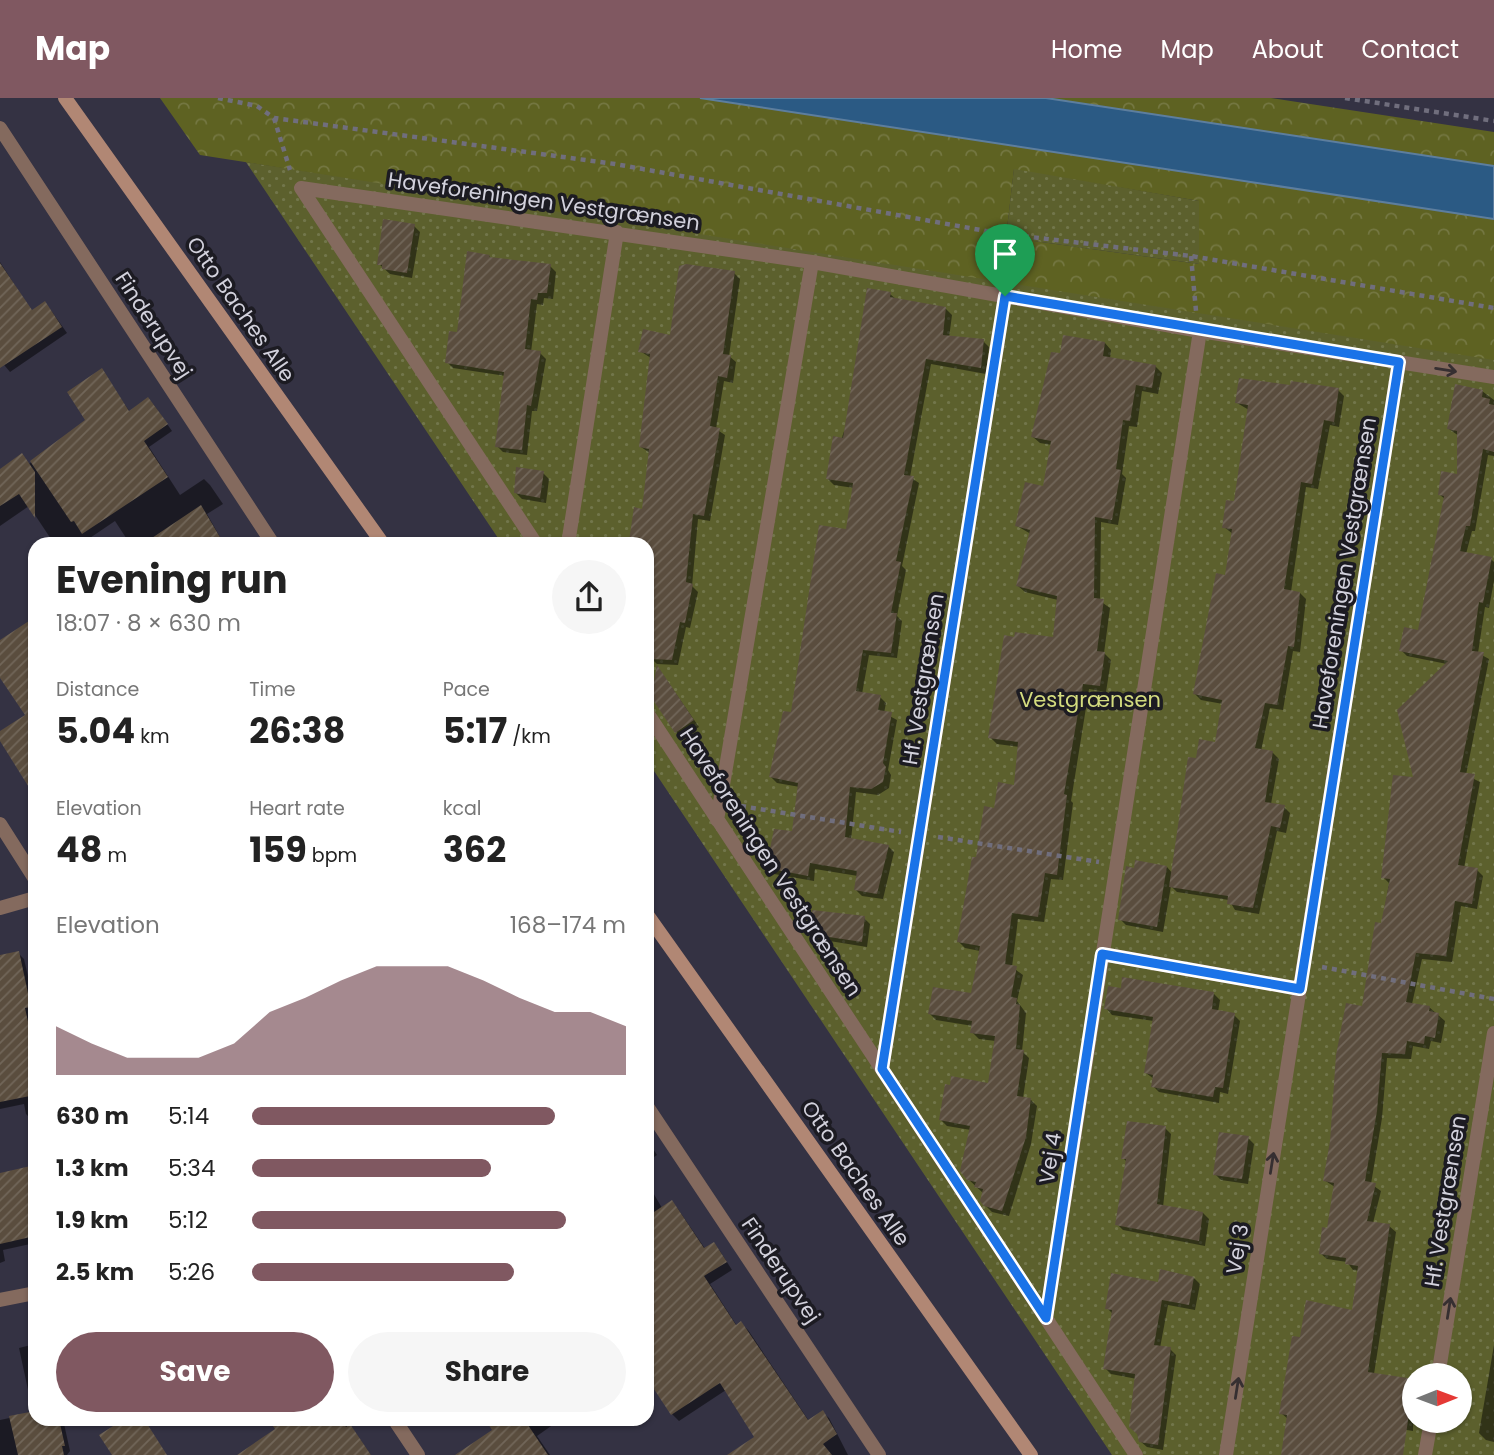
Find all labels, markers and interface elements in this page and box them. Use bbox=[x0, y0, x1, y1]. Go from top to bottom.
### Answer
text: Map bbox=[35, 25, 110, 72]
text: Home bbox=[1051, 33, 1123, 66]
text: Map bbox=[1161, 33, 1214, 66]
text: About bbox=[1252, 33, 1323, 66]
text: Contact bbox=[1361, 33, 1459, 66]
street label: Haveforeningen Vestgrænsen bbox=[386, 165, 702, 237]
pin bbox=[975, 224, 1035, 296]
street label: Otto Baches Alle bbox=[180, 231, 302, 387]
icon: arrive bbox=[986, 235, 1024, 273]
street label: Finderupvej bbox=[109, 266, 199, 384]
one-way arrow bbox=[1434, 364, 1457, 377]
street label: Haveforeningen Vestgrænsen bbox=[1305, 415, 1383, 731]
text: Evening run bbox=[56, 553, 288, 606]
button: share bbox=[552, 560, 626, 634]
street label: Hf. Vestgrænsen bbox=[895, 591, 951, 767]
text: 18:07 · 8 × 630 m bbox=[56, 607, 241, 639]
text: Distance bbox=[56, 676, 139, 703]
text: Time bbox=[249, 676, 296, 703]
text: Pace bbox=[443, 676, 490, 703]
park label: Vestgrænsen bbox=[1019, 685, 1161, 714]
text: 5.04 bbox=[56, 706, 135, 755]
text: 26:38 bbox=[249, 706, 345, 755]
text: 5:17 bbox=[443, 706, 507, 755]
street label: Haveforeningen Vestgrænsen bbox=[673, 722, 869, 1002]
text: km bbox=[135, 723, 170, 750]
text: /km bbox=[507, 723, 551, 750]
text: Elevation bbox=[56, 795, 142, 822]
text: Heart rate bbox=[249, 795, 345, 822]
text: kcal bbox=[443, 795, 482, 822]
text: 48 bbox=[56, 825, 102, 874]
text: 159 bbox=[249, 825, 307, 874]
text: 362 bbox=[443, 825, 506, 874]
text: m bbox=[102, 842, 127, 869]
text: bpm bbox=[307, 842, 357, 869]
text: Elevation bbox=[56, 909, 160, 941]
text: 168–174 m bbox=[510, 909, 626, 941]
street label: Otto Baches Alle bbox=[795, 1095, 917, 1251]
text: 630 m bbox=[56, 1100, 129, 1132]
text: 5:14 bbox=[168, 1100, 209, 1132]
street label: Hf. Vestgrænsen bbox=[1417, 1113, 1473, 1289]
street label: Vej 4 bbox=[1032, 1130, 1068, 1186]
text: 1.3 km bbox=[56, 1152, 129, 1184]
text: 5:34 bbox=[168, 1152, 215, 1184]
one-way arrow bbox=[1266, 1152, 1279, 1175]
text: 1.9 km bbox=[56, 1204, 129, 1236]
text: 5:12 bbox=[168, 1204, 208, 1236]
street label: Finderupvej bbox=[735, 1211, 827, 1329]
street label: Vej 3 bbox=[1219, 1222, 1255, 1276]
text: 2.5 km bbox=[56, 1256, 134, 1288]
text: 5:26 bbox=[168, 1256, 215, 1288]
one-way arrow bbox=[1443, 1297, 1456, 1320]
button: Save bbox=[56, 1332, 334, 1412]
button: Share bbox=[348, 1332, 626, 1412]
north arrow bbox=[1402, 1363, 1472, 1433]
map controls bbox=[1402, 1363, 1472, 1433]
one-way arrow bbox=[1231, 1377, 1244, 1399]

